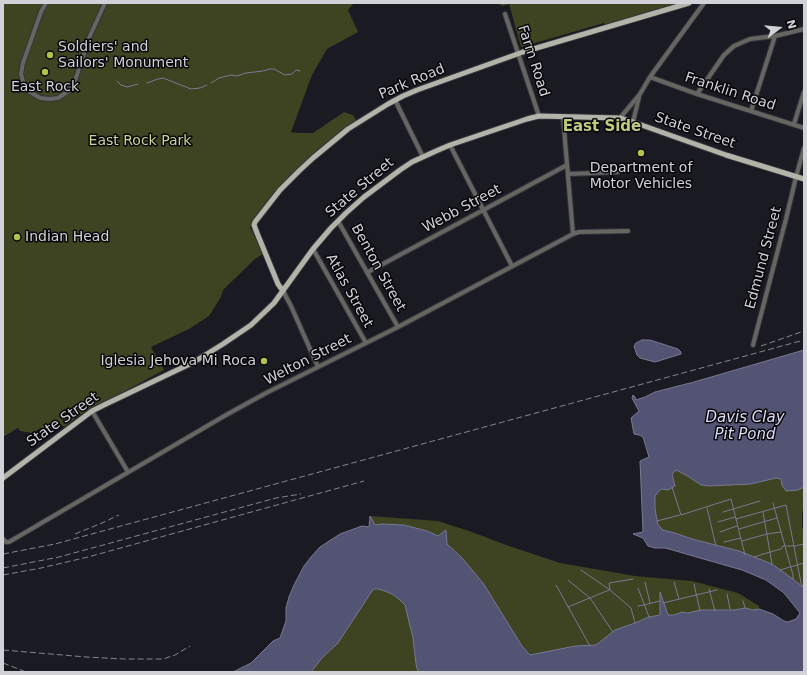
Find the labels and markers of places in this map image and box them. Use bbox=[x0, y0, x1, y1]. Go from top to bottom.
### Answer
place label: Soldiers' and Sailors' Monument bbox=[58, 39, 188, 72]
marker: Soldiers' and Sailors' Monument bbox=[45, 50, 55, 60]
marker: East Rock bbox=[40, 67, 50, 77]
place label: East Rock bbox=[11, 79, 79, 95]
marker: Department of Motor Vehicles bbox=[636, 148, 646, 158]
place label: Department of Motor Vehicles bbox=[590, 160, 692, 192]
place label: Indian Head bbox=[25, 229, 109, 245]
marker: Indian Head bbox=[12, 232, 22, 242]
place label: Iglesia Jehova Mi Roca bbox=[100, 353, 256, 369]
marker: Iglesia Jehova Mi Roca bbox=[259, 356, 269, 366]

